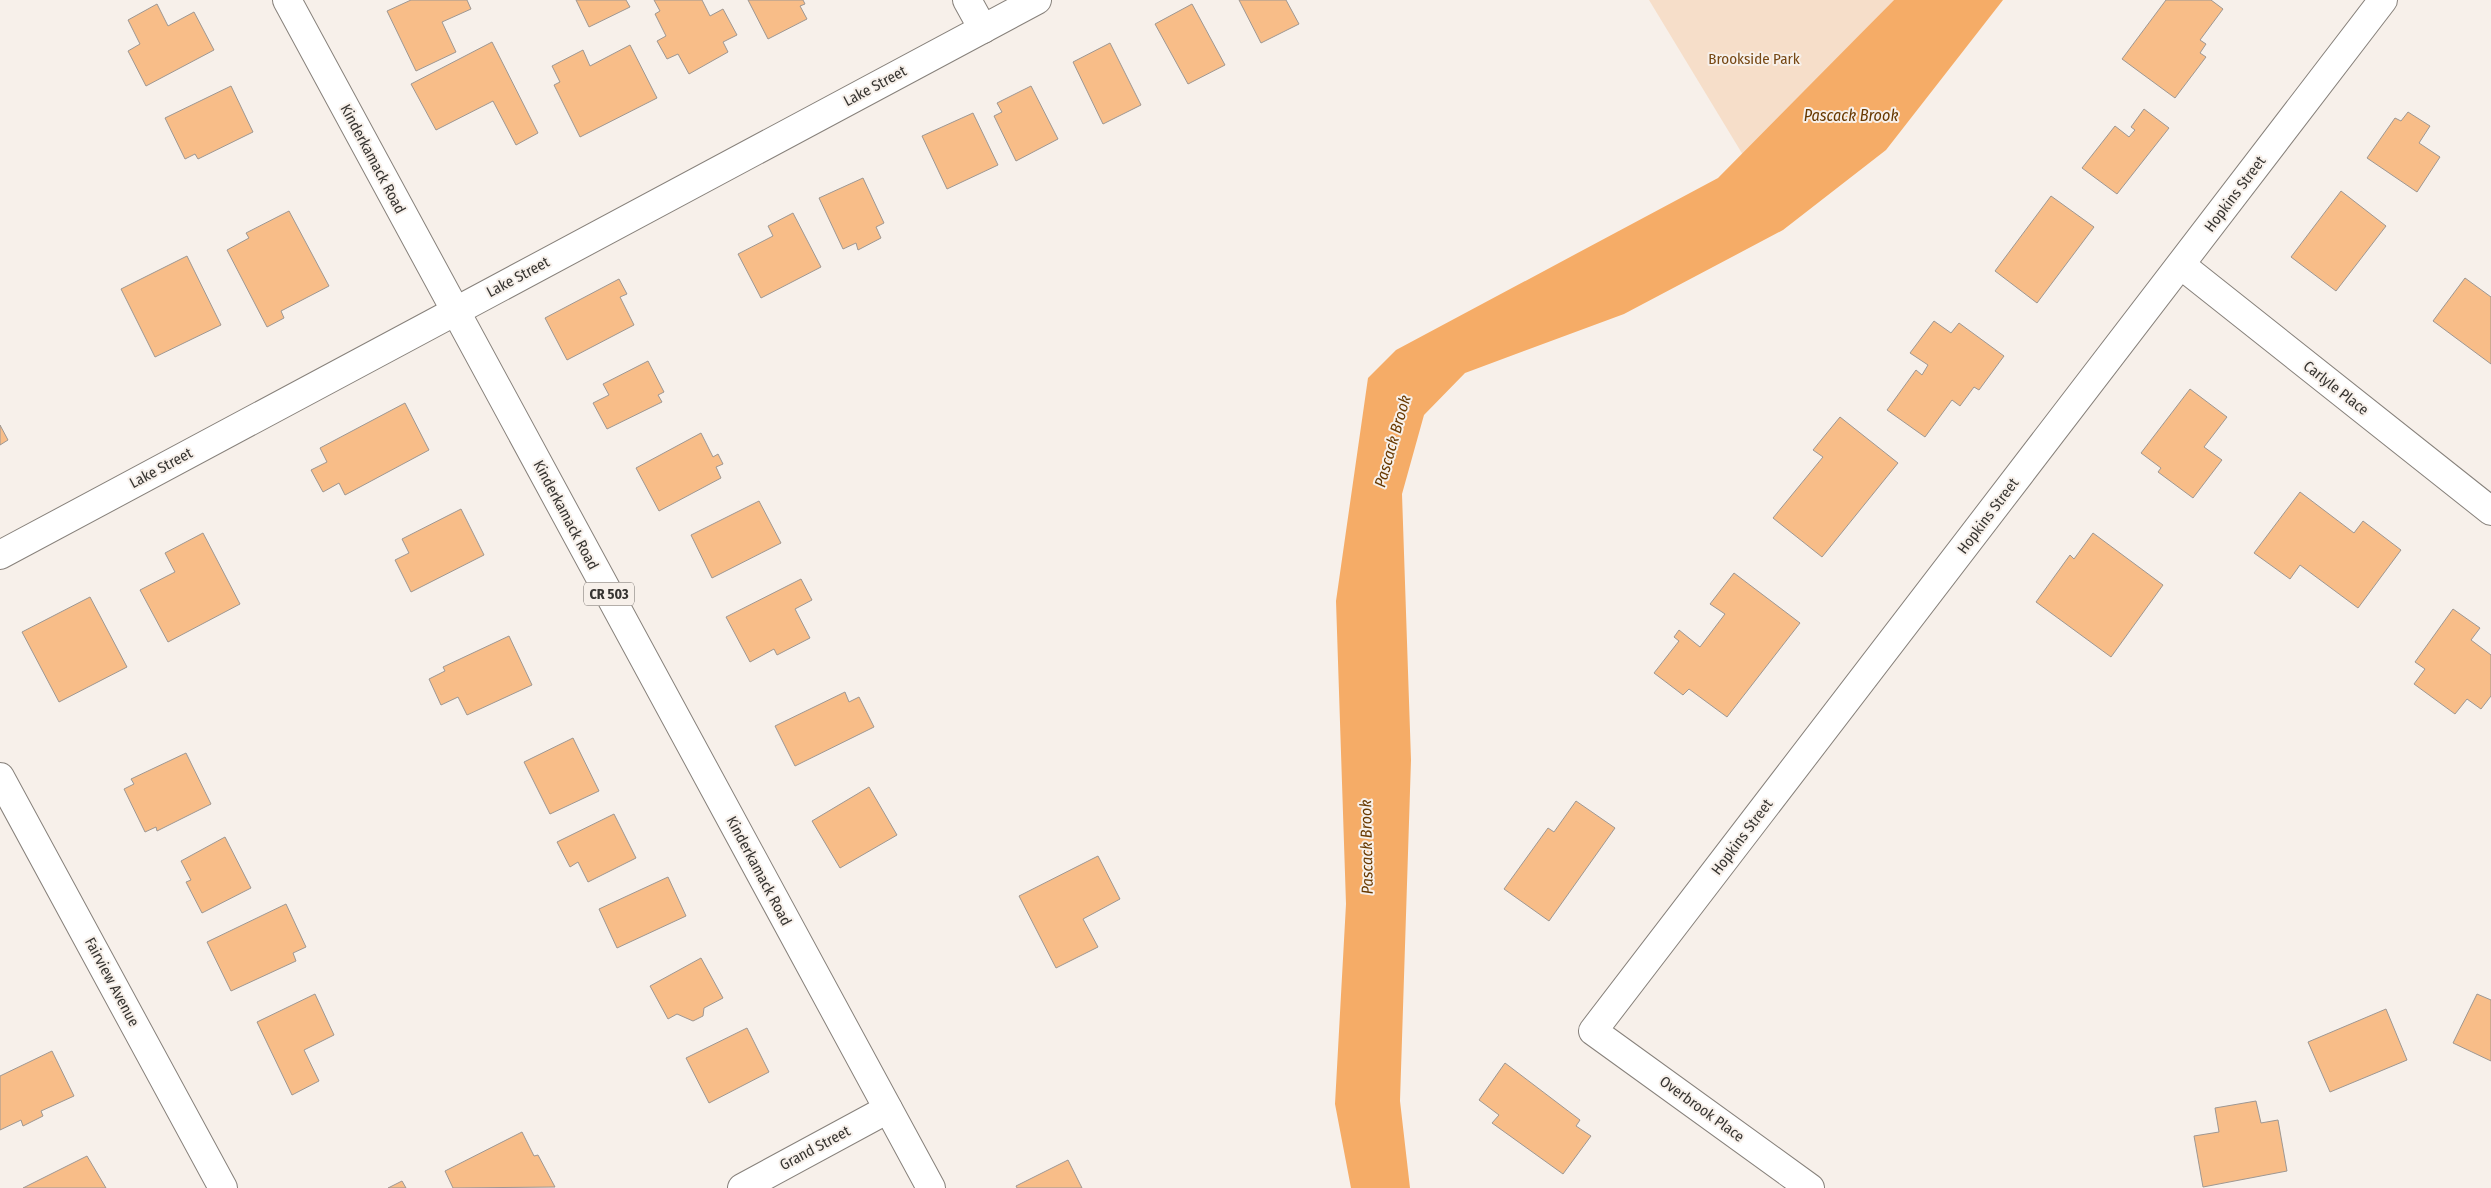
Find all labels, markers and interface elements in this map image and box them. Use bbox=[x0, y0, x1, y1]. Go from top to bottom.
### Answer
park label: Brookside Park bbox=[1708, 50, 1800, 68]
street label: Lake Street bbox=[840, 62, 910, 110]
street label: Kinderkamack Road bbox=[337, 101, 409, 217]
water label: Pascack Brook bbox=[1804, 106, 1898, 125]
street label: Hopkins Street bbox=[2201, 152, 2269, 236]
street label: Lake Street bbox=[483, 253, 553, 301]
street label: Carlyle Place bbox=[2300, 357, 2372, 419]
water label: Pascack Brook bbox=[1370, 393, 1415, 489]
street label: Lake Street bbox=[126, 444, 196, 492]
street label: Kinderkamack Road bbox=[530, 457, 602, 573]
street label: Hopkins Street bbox=[1954, 474, 2022, 558]
road number: CR 503 bbox=[584, 582, 634, 606]
street label: Hopkins Street bbox=[1708, 795, 1776, 879]
water label: Pascack Brook bbox=[1356, 799, 1377, 894]
street label: Kinderkamack Road bbox=[723, 813, 795, 929]
street label: Fairview Avenue bbox=[81, 934, 143, 1030]
street label: Overbrook Place bbox=[1656, 1072, 1748, 1146]
street label: Grand Street bbox=[777, 1122, 853, 1174]

